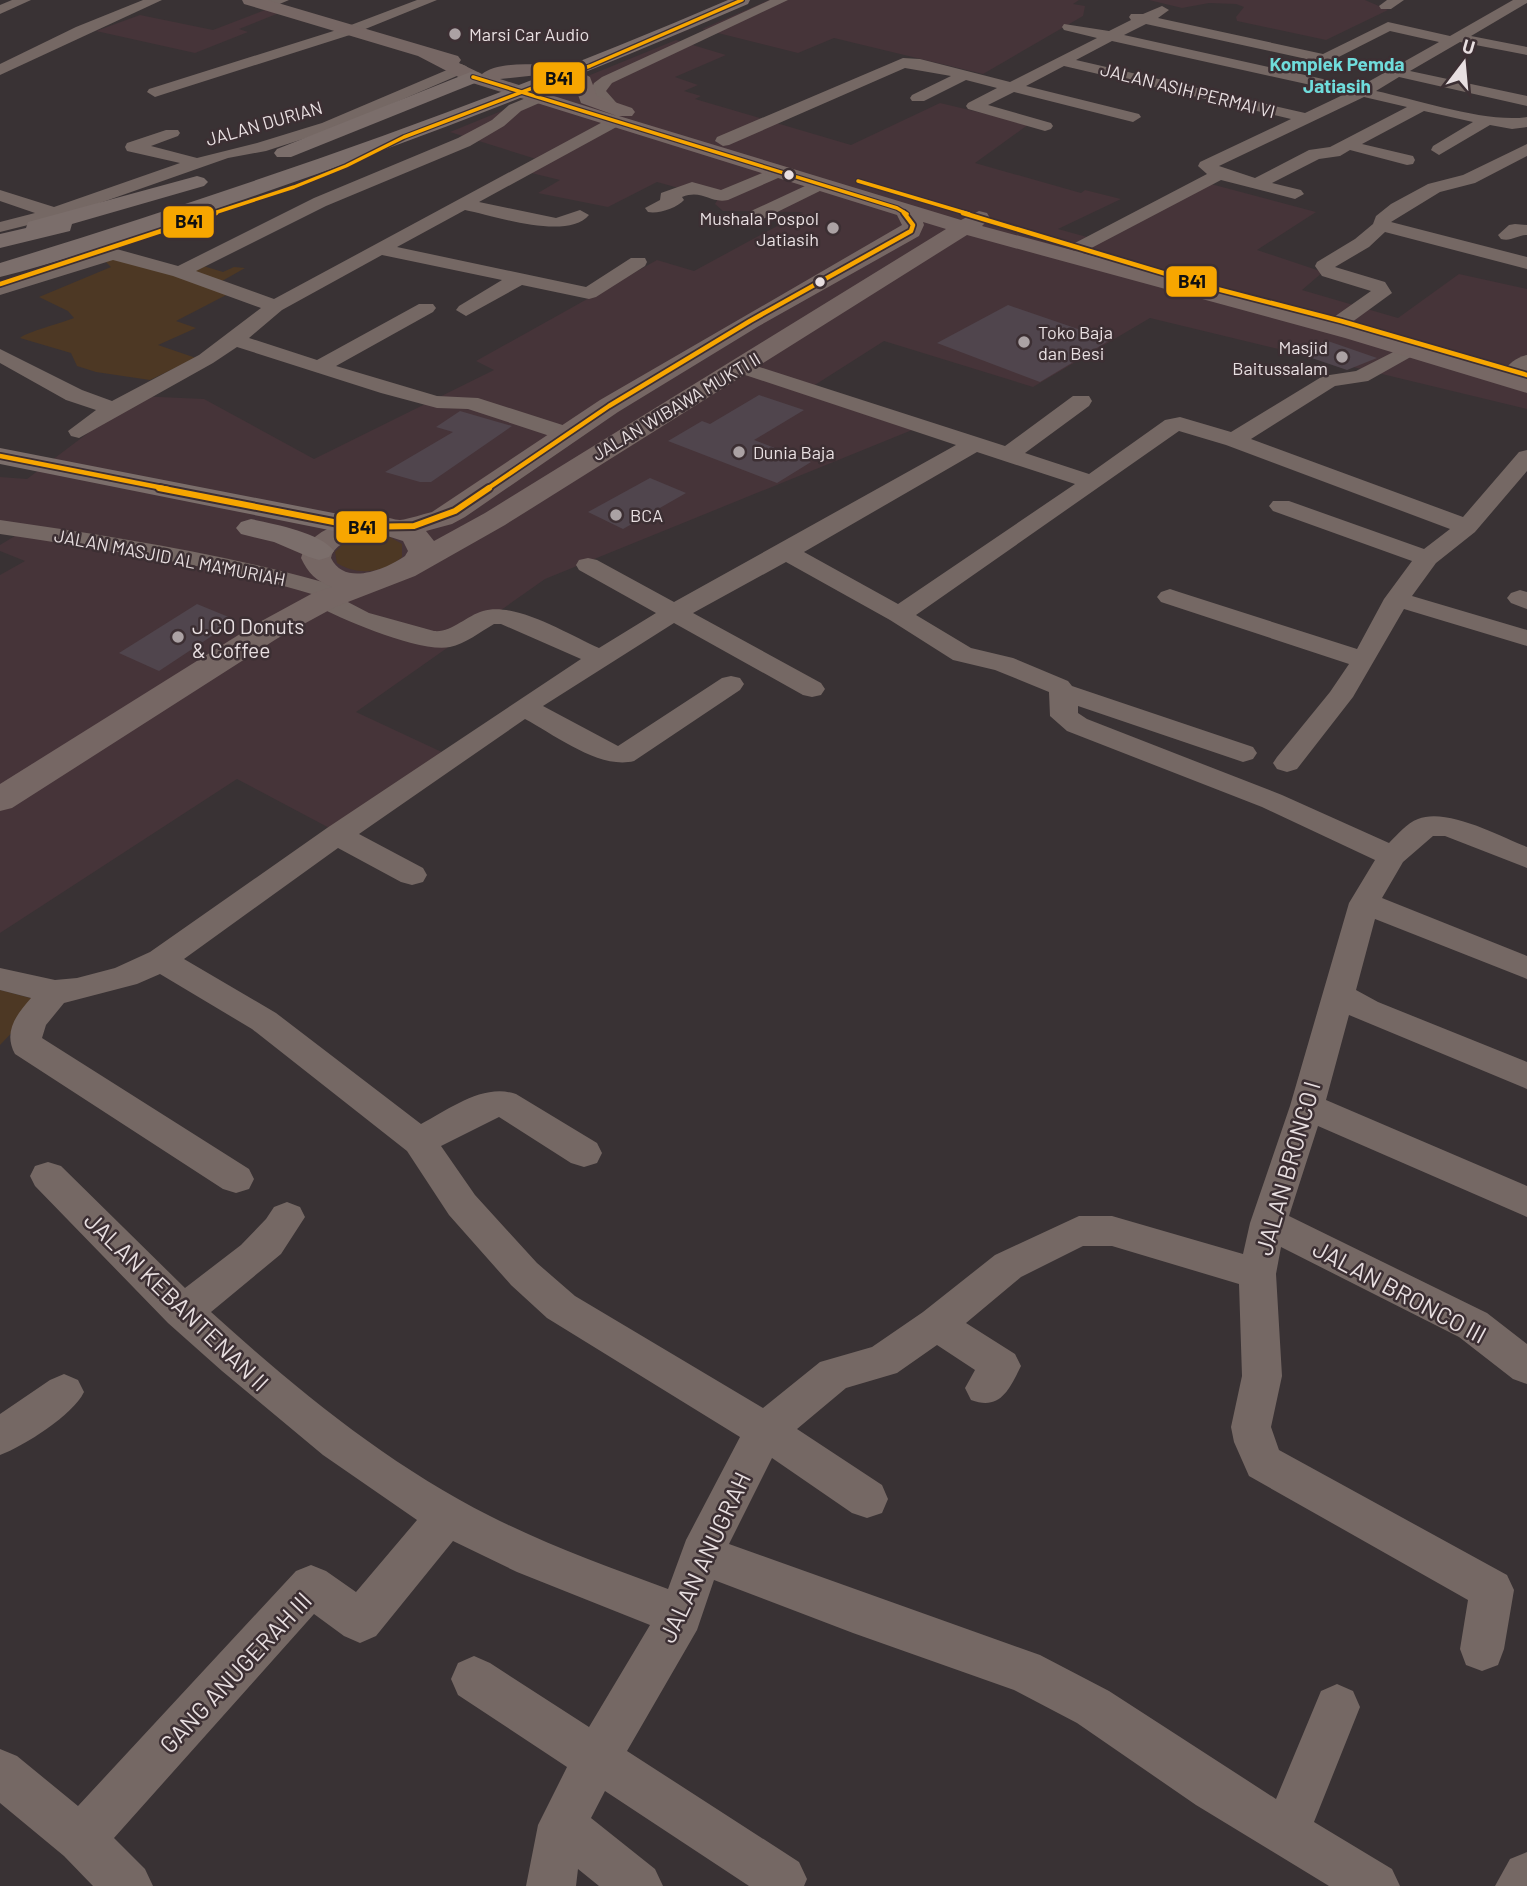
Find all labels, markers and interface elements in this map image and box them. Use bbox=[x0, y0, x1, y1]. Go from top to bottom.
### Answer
place label: Marsi Car Audio bbox=[469, 23, 589, 45]
marker: Marsi Car Audio bbox=[447, 26, 463, 42]
north arrow bbox=[1429, 28, 1499, 98]
text: U bbox=[1460, 33, 1478, 59]
district label: Komplek Pemda Jatiasih bbox=[1269, 52, 1405, 97]
street label: JALAN ASIH PERMAI VI bbox=[1098, 58, 1278, 122]
line badge: B41 bbox=[532, 61, 586, 95]
text: B41 bbox=[545, 66, 573, 89]
street label: JALAN DURIAN bbox=[203, 96, 325, 150]
unlabelled marker bbox=[782, 168, 796, 182]
line badge: B41 bbox=[162, 205, 215, 239]
place label: Mushala Pospol Jatiasih bbox=[699, 207, 819, 250]
text: B41 bbox=[175, 209, 203, 232]
marker: Mushala Pospol Jatiasih bbox=[825, 220, 841, 236]
line badge: B41 bbox=[1165, 265, 1218, 298]
text: B41 bbox=[1178, 269, 1206, 292]
unlabelled marker bbox=[813, 275, 827, 289]
place label: Toko Baja dan Besi bbox=[1038, 321, 1113, 364]
marker: Toko Baja dan Besi bbox=[1016, 334, 1032, 350]
place label: Masjid Baitussalam bbox=[1232, 336, 1328, 379]
street label: JALAN WIBAWA MUKTI II bbox=[588, 347, 764, 465]
marker: Masjid Baitussalam bbox=[1334, 349, 1350, 365]
place label: Dunia Baja bbox=[753, 441, 835, 463]
marker: Dunia Baja bbox=[731, 444, 747, 460]
place label: BCA bbox=[630, 504, 663, 526]
marker: BCA bbox=[608, 507, 624, 523]
line badge: B41 bbox=[335, 510, 388, 544]
text: B41 bbox=[348, 515, 376, 538]
street label: JALAN MASJID AL MA'MURIAH bbox=[53, 524, 287, 590]
place label: J.CO Donuts & Coffee bbox=[192, 613, 304, 662]
marker: J.CO Donuts & Coffee bbox=[170, 629, 186, 645]
street label: JALAN BRONCO I bbox=[1248, 1078, 1326, 1258]
street label: JALAN KEBANTENAN II bbox=[79, 1205, 275, 1397]
street label: JALAN BRONCO III bbox=[1308, 1233, 1492, 1349]
street label: JALAN ANUGRAH bbox=[652, 1467, 756, 1647]
street label: GANG ANUGERAH III bbox=[153, 1585, 317, 1759]

